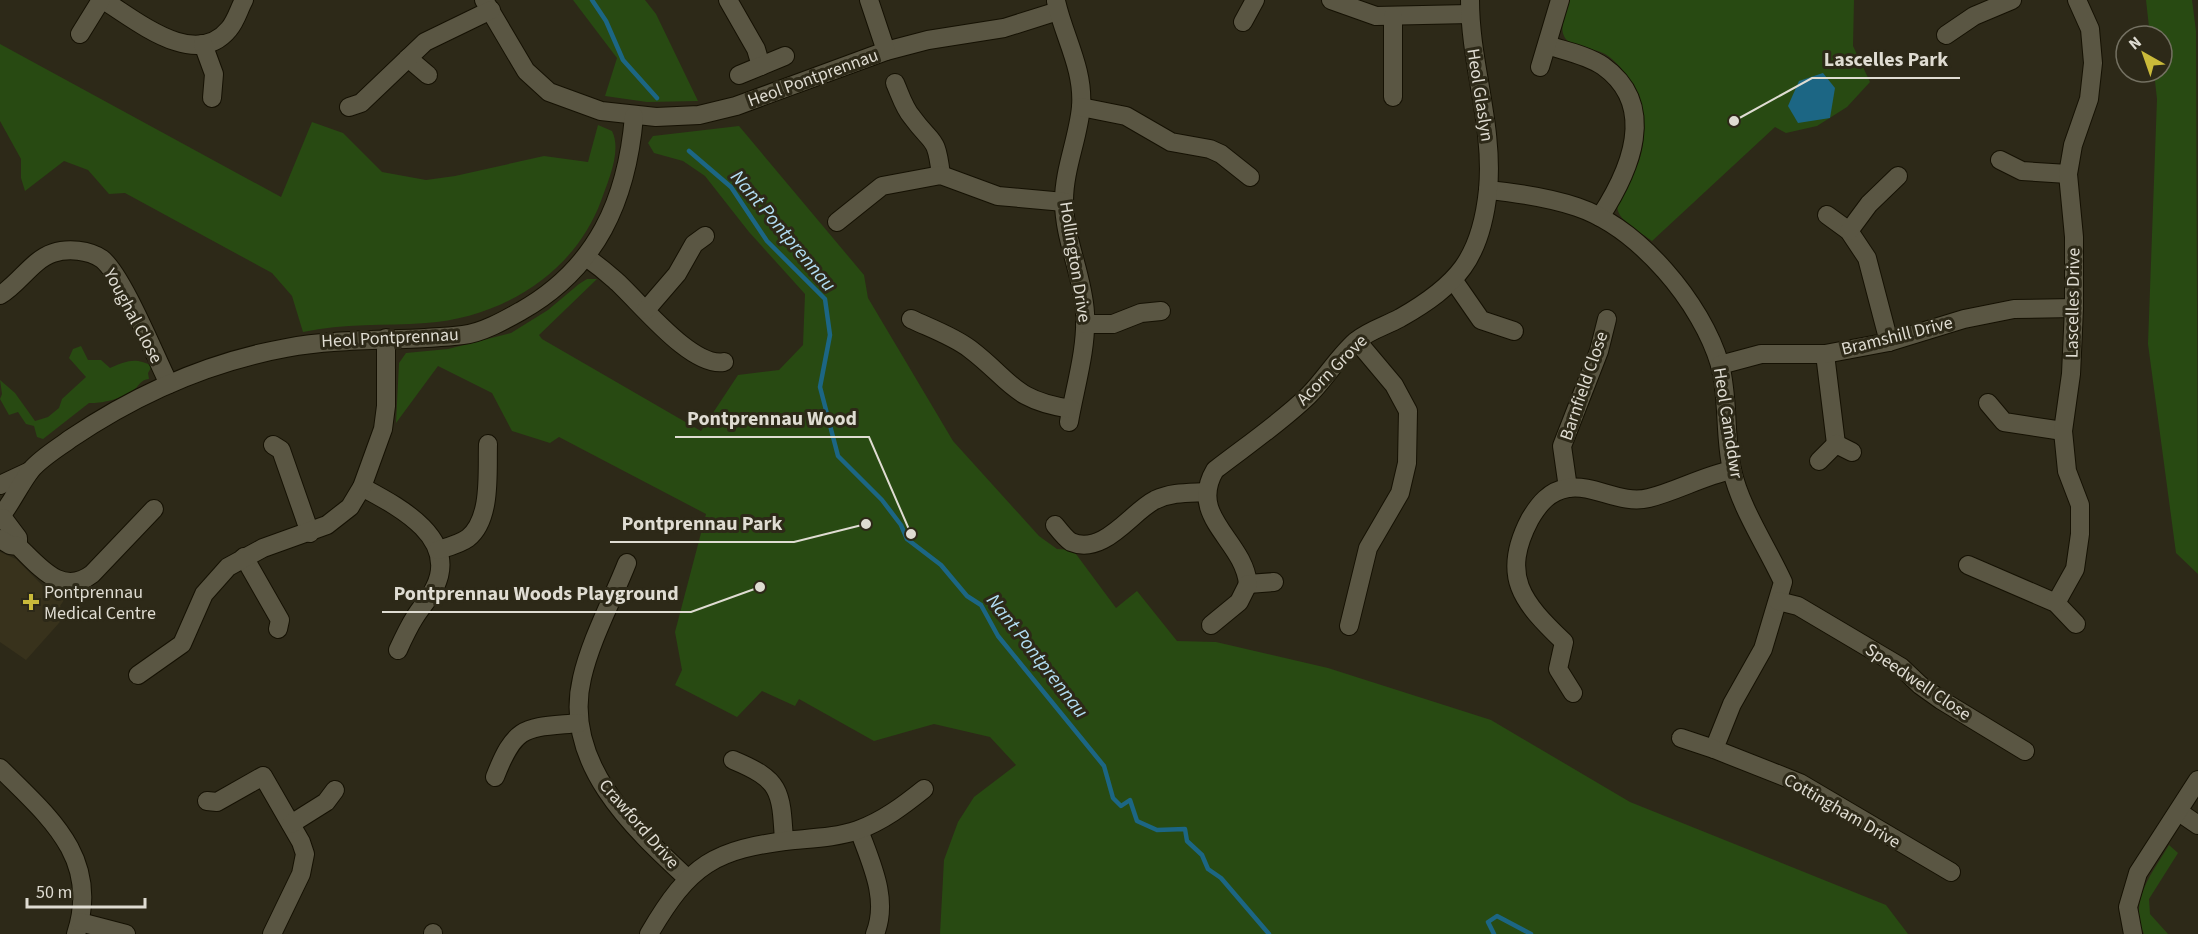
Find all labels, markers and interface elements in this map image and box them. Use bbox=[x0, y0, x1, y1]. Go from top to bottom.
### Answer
north arrow bbox=[2114, 24, 2174, 84]
text: N bbox=[2124, 31, 2146, 55]
callout: Lascelles Park bbox=[1812, 40, 1960, 78]
street label: Heol Pontprennau bbox=[744, 43, 882, 113]
text: Lascelles Park bbox=[1824, 46, 1948, 74]
street label: Heol Glaslyn bbox=[1460, 47, 1500, 143]
water label: Nant Pontprennau bbox=[724, 164, 842, 298]
street label: Hollington Drive bbox=[1053, 200, 1097, 324]
street label: Lascelles Drive bbox=[2060, 248, 2086, 358]
street label: Youghal Close bbox=[97, 263, 169, 368]
street label: Bramshill Drive bbox=[1839, 310, 1955, 362]
street label: Heol Pontprennau bbox=[321, 322, 459, 354]
street label: Barnfield Close bbox=[1554, 328, 1614, 444]
street label: Acorn Grove bbox=[1291, 329, 1373, 411]
street label: Heol Camddwr bbox=[1707, 366, 1749, 481]
callout: Pontprennau Wood bbox=[675, 399, 869, 437]
text: Pontprennau Wood bbox=[687, 405, 857, 433]
callout: Pontprennau Park bbox=[610, 504, 794, 542]
text: Pontprennau Park bbox=[622, 510, 782, 538]
callout: Pontprennau Woods Playground bbox=[382, 574, 691, 612]
place label: Pontprennau Medical Centre bbox=[44, 580, 156, 626]
text: Pontprennau Woods Playground bbox=[393, 580, 679, 608]
water label: Nant Pontprennau bbox=[979, 588, 1095, 724]
marker: Pontprennau Medical Centre bbox=[22, 593, 40, 611]
street label: Speedwell Close bbox=[1860, 637, 1976, 727]
street label: Cottingham Drive bbox=[1779, 767, 1905, 855]
street label: Crawford Drive bbox=[593, 774, 685, 874]
scale bar bbox=[27, 871, 146, 909]
text: 50 m bbox=[36, 880, 72, 905]

